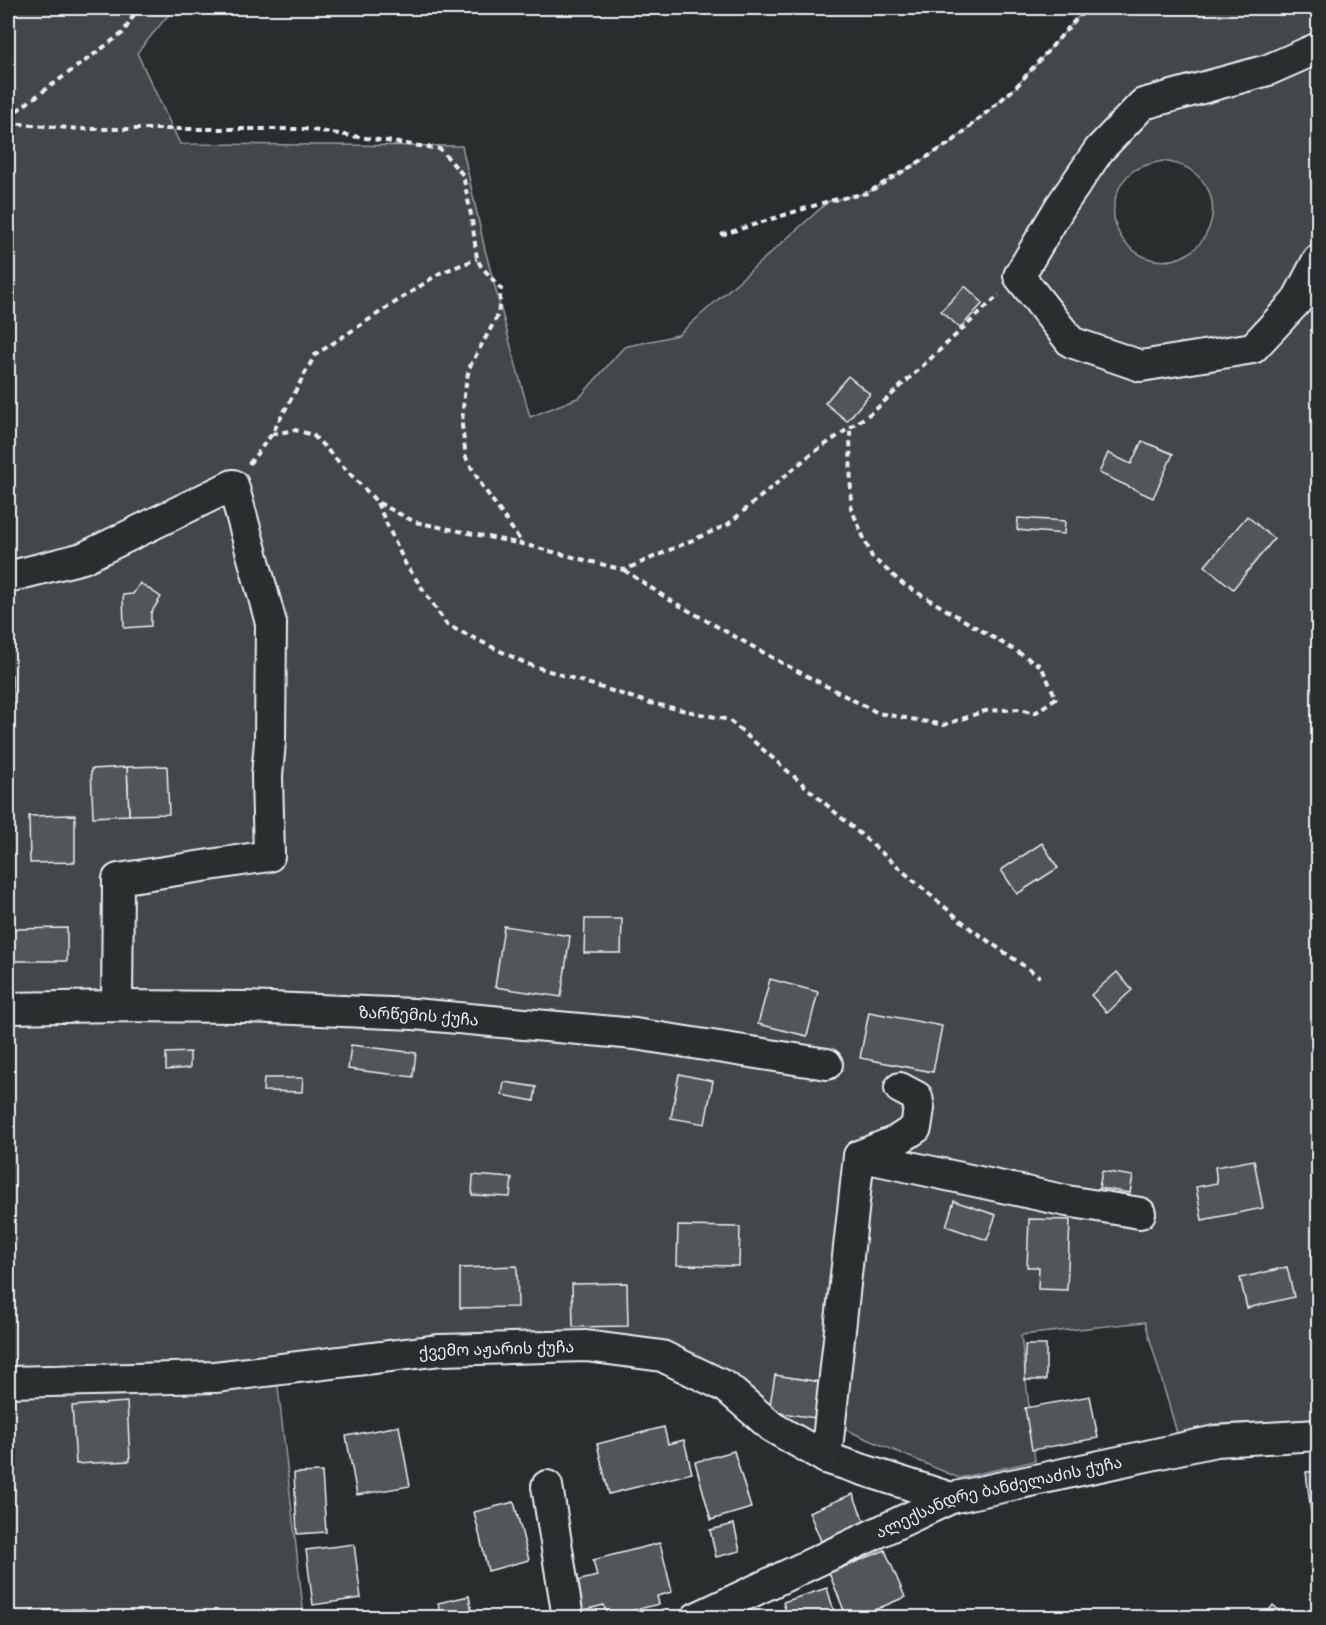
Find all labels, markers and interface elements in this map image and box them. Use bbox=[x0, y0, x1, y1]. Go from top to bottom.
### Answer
street label: ზარწემის ქუჩა bbox=[358, 997, 480, 1034]
street label: ქვემო აჟარის ქუჩა bbox=[417, 1332, 575, 1367]
street label: ალექსანდრე ბანძელაძის ქუჩა bbox=[870, 1447, 1125, 1546]

